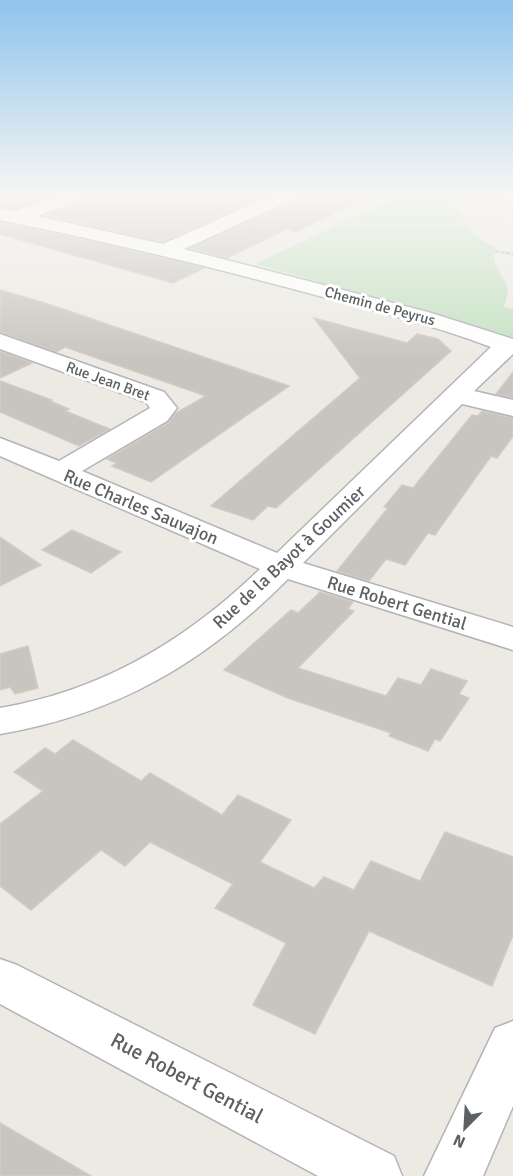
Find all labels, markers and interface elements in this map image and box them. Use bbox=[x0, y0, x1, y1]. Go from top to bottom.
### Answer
street label: Chemin de Peyrus bbox=[323, 283, 438, 330]
street label: Rue Jean Bret bbox=[64, 358, 152, 404]
street label: Rue Charles Sauvajon bbox=[60, 464, 222, 550]
street label: Rue de la Bayot à Goumier bbox=[208, 480, 370, 633]
street label: Rue Robert Gential bbox=[324, 571, 470, 635]
street label: Rue Robert Gential bbox=[106, 1027, 268, 1129]
north arrow bbox=[435, 1098, 495, 1158]
text: N bbox=[450, 1129, 468, 1152]

